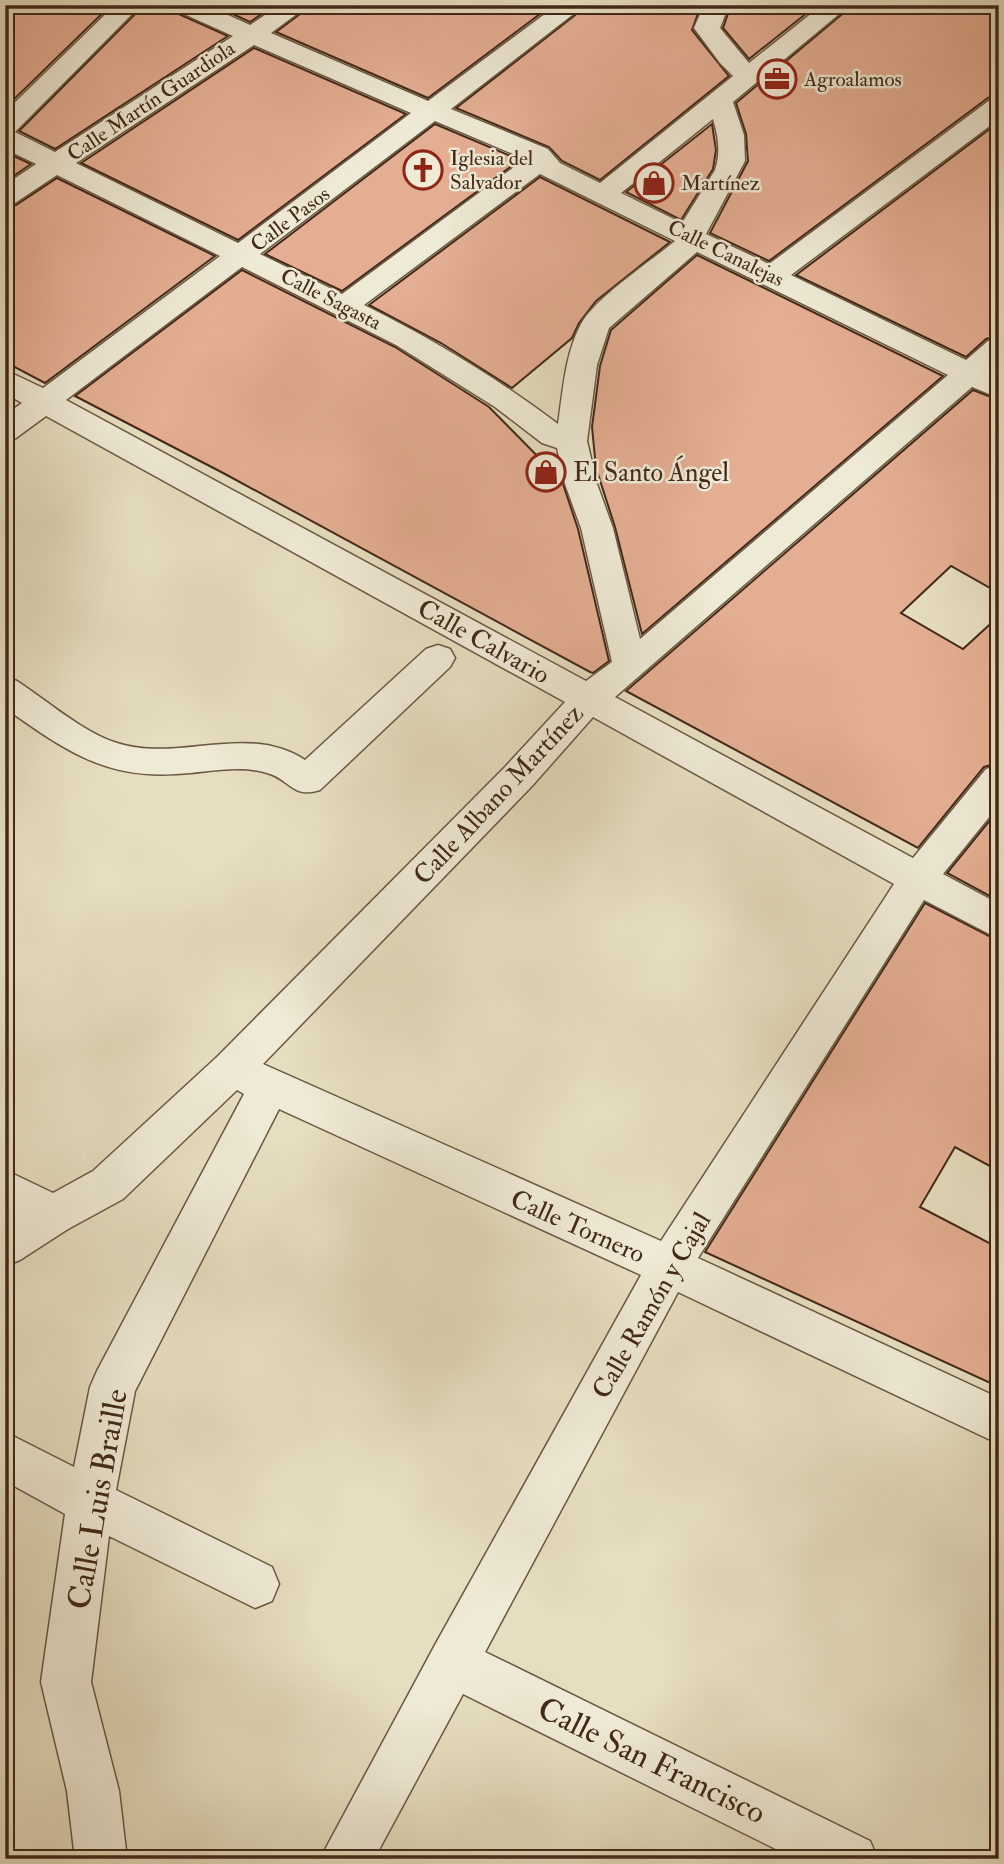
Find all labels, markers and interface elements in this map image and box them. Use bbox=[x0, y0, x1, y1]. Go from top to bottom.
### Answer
street label: Calle Martín Guardiola bbox=[62, 35, 241, 168]
office icon: Agroalamos bbox=[756, 58, 798, 100]
place label: Agroalamos bbox=[803, 66, 902, 93]
place label: Iglesia del Salvador bbox=[450, 145, 534, 196]
church icon: Iglesia del Salvador bbox=[402, 149, 444, 191]
shop icon: Martínez bbox=[633, 162, 675, 204]
place label: Martínez bbox=[681, 170, 760, 197]
street label: Calle Pasos bbox=[245, 181, 335, 258]
street label: Calle Canalejas bbox=[663, 214, 788, 293]
street label: Calle Sagasta bbox=[276, 263, 386, 337]
shop icon: El Santo Ángel bbox=[525, 451, 567, 493]
place label: El Santo Ángel bbox=[573, 455, 729, 489]
street label: Calle Calvario bbox=[412, 592, 555, 691]
street label: Calle Albano Martínez bbox=[407, 698, 591, 891]
street label: Calle Tornero bbox=[505, 1183, 650, 1271]
street label: Calle Ramón y Cajal bbox=[586, 1206, 718, 1404]
street label: Calle Luis Braille bbox=[59, 1386, 137, 1612]
street label: Calle San Francisco bbox=[531, 1688, 772, 1833]

